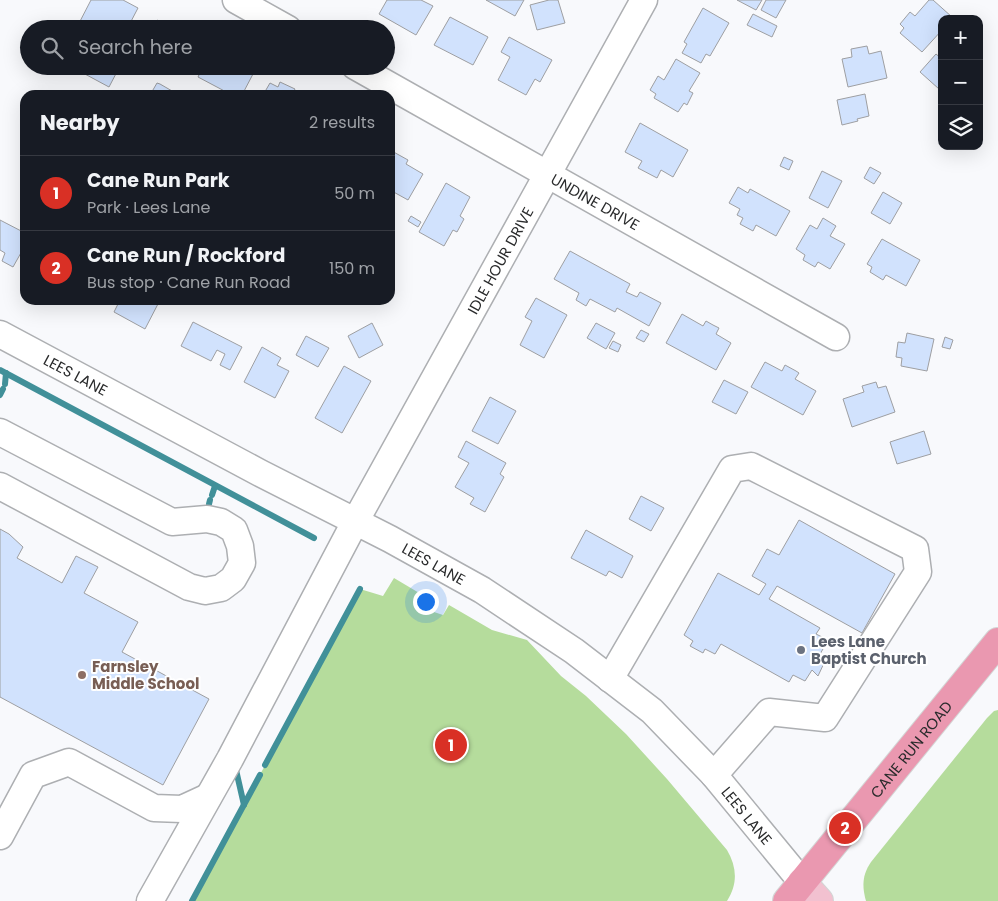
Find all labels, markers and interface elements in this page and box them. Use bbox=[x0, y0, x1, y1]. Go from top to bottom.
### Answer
map controls bbox=[938, 15, 983, 150]
button: + bbox=[938, 15, 983, 60]
search box bbox=[20, 20, 395, 75]
icon: search bbox=[38, 34, 66, 62]
text: Search here bbox=[78, 34, 192, 61]
button: − bbox=[938, 60, 983, 105]
button: layers bbox=[938, 105, 983, 150]
text: Nearby bbox=[40, 108, 120, 137]
text: 2 results bbox=[309, 111, 375, 134]
text: Cane Run Park bbox=[87, 167, 230, 194]
street label: UNDINE DRIVE bbox=[547, 168, 644, 235]
text: 1 bbox=[53, 182, 59, 205]
text: 50 m bbox=[334, 182, 375, 205]
text: Park · Lees Lane bbox=[87, 196, 211, 219]
street label: IDLE HOUR DRIVE bbox=[462, 203, 538, 318]
text: Cane Run / Rockford bbox=[87, 242, 285, 269]
text: 2 bbox=[51, 257, 61, 280]
text: 150 m bbox=[329, 257, 375, 280]
text: Bus stop · Cane Run Road bbox=[87, 271, 291, 294]
street label: LEES LANE bbox=[40, 349, 111, 400]
street label: LEES LANE bbox=[399, 537, 470, 589]
your location bbox=[413, 589, 439, 615]
place label: Lees Lane Baptist Church bbox=[811, 631, 927, 669]
marker: Lees Lane Baptist Church bbox=[795, 644, 807, 656]
place label: Farnsley Middle School bbox=[92, 656, 199, 694]
marker: Farnsley Middle School bbox=[76, 669, 88, 681]
street label: CANE RUN ROAD bbox=[865, 696, 957, 802]
pin: 1 bbox=[435, 726, 467, 764]
street label: LEES LANE bbox=[717, 782, 777, 849]
pin: 2 bbox=[829, 809, 861, 847]

